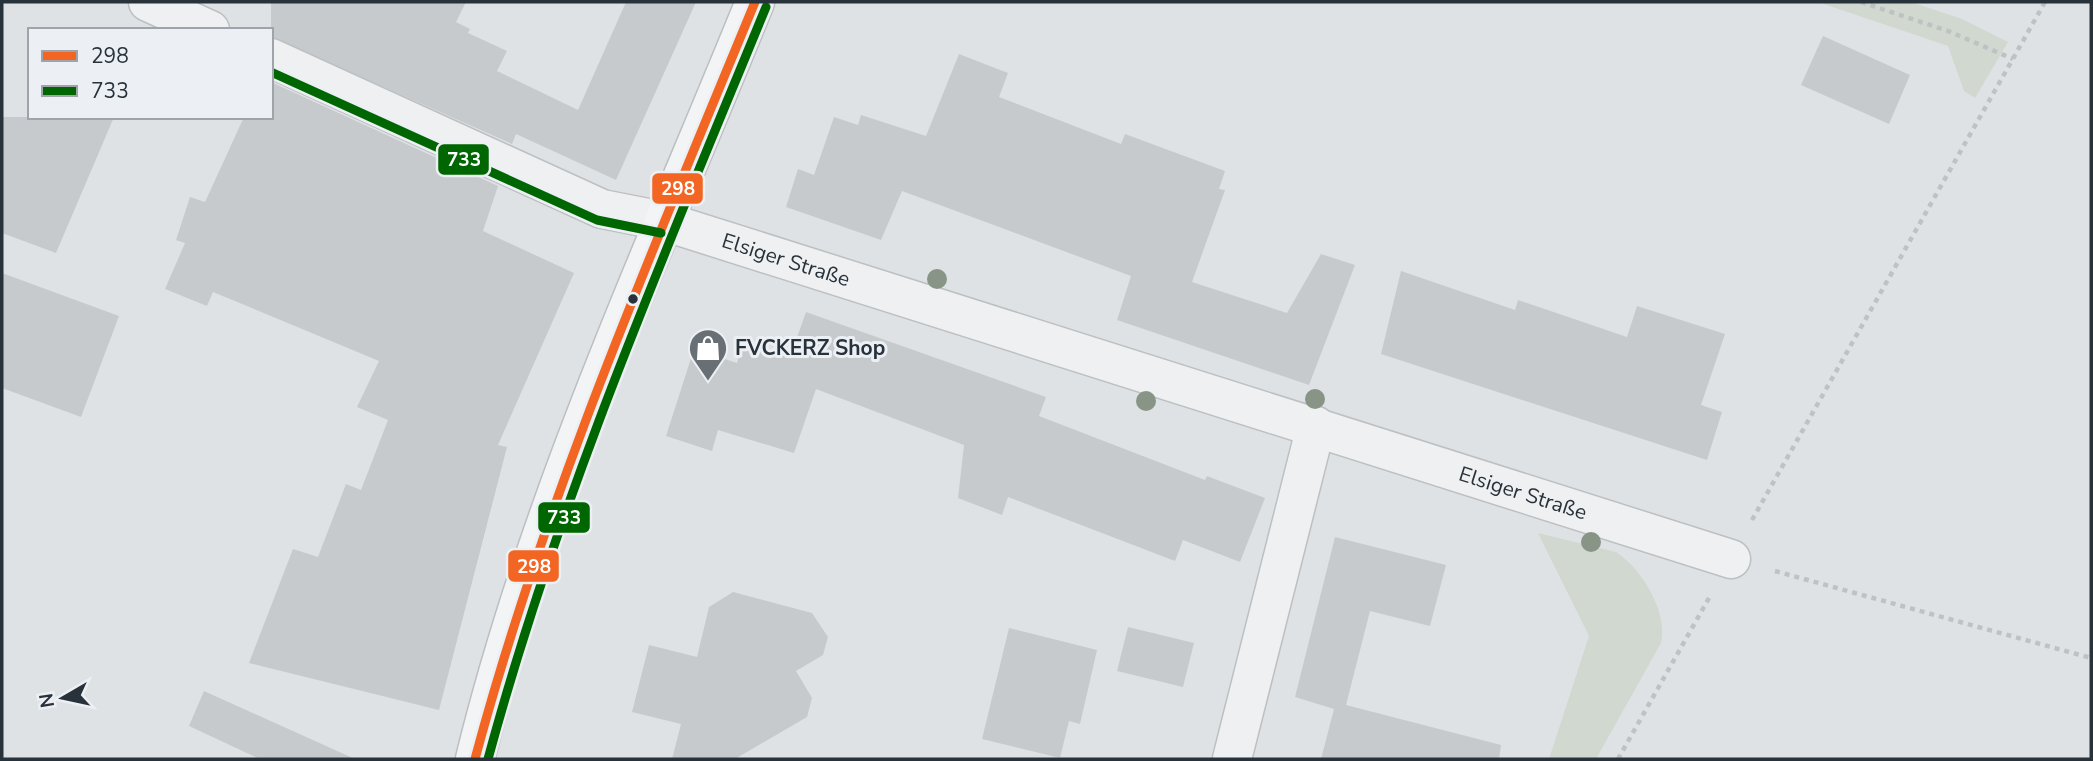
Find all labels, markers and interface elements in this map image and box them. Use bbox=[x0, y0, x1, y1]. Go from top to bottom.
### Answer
legend bbox=[28, 28, 273, 119]
text: 298 bbox=[91, 42, 129, 70]
text: 733 bbox=[91, 77, 129, 105]
line badge: 733 bbox=[437, 143, 490, 176]
text: 733 bbox=[447, 147, 481, 173]
line badge: 298 bbox=[651, 172, 704, 205]
text: 298 bbox=[661, 176, 695, 202]
street label: Elsiger Straße bbox=[719, 227, 853, 293]
unlabelled marker bbox=[626, 292, 640, 306]
shop icon: FVCKERZ Shop bbox=[687, 327, 729, 382]
place label: FVCKERZ Shop bbox=[735, 334, 885, 362]
street label: Elsiger Straße bbox=[1455, 460, 1590, 527]
line badge: 733 bbox=[537, 501, 591, 534]
text: 733 bbox=[547, 505, 581, 531]
line badge: 298 bbox=[507, 549, 560, 583]
text: 298 bbox=[517, 554, 551, 580]
north arrow bbox=[28, 663, 98, 733]
text: N bbox=[33, 691, 61, 710]

